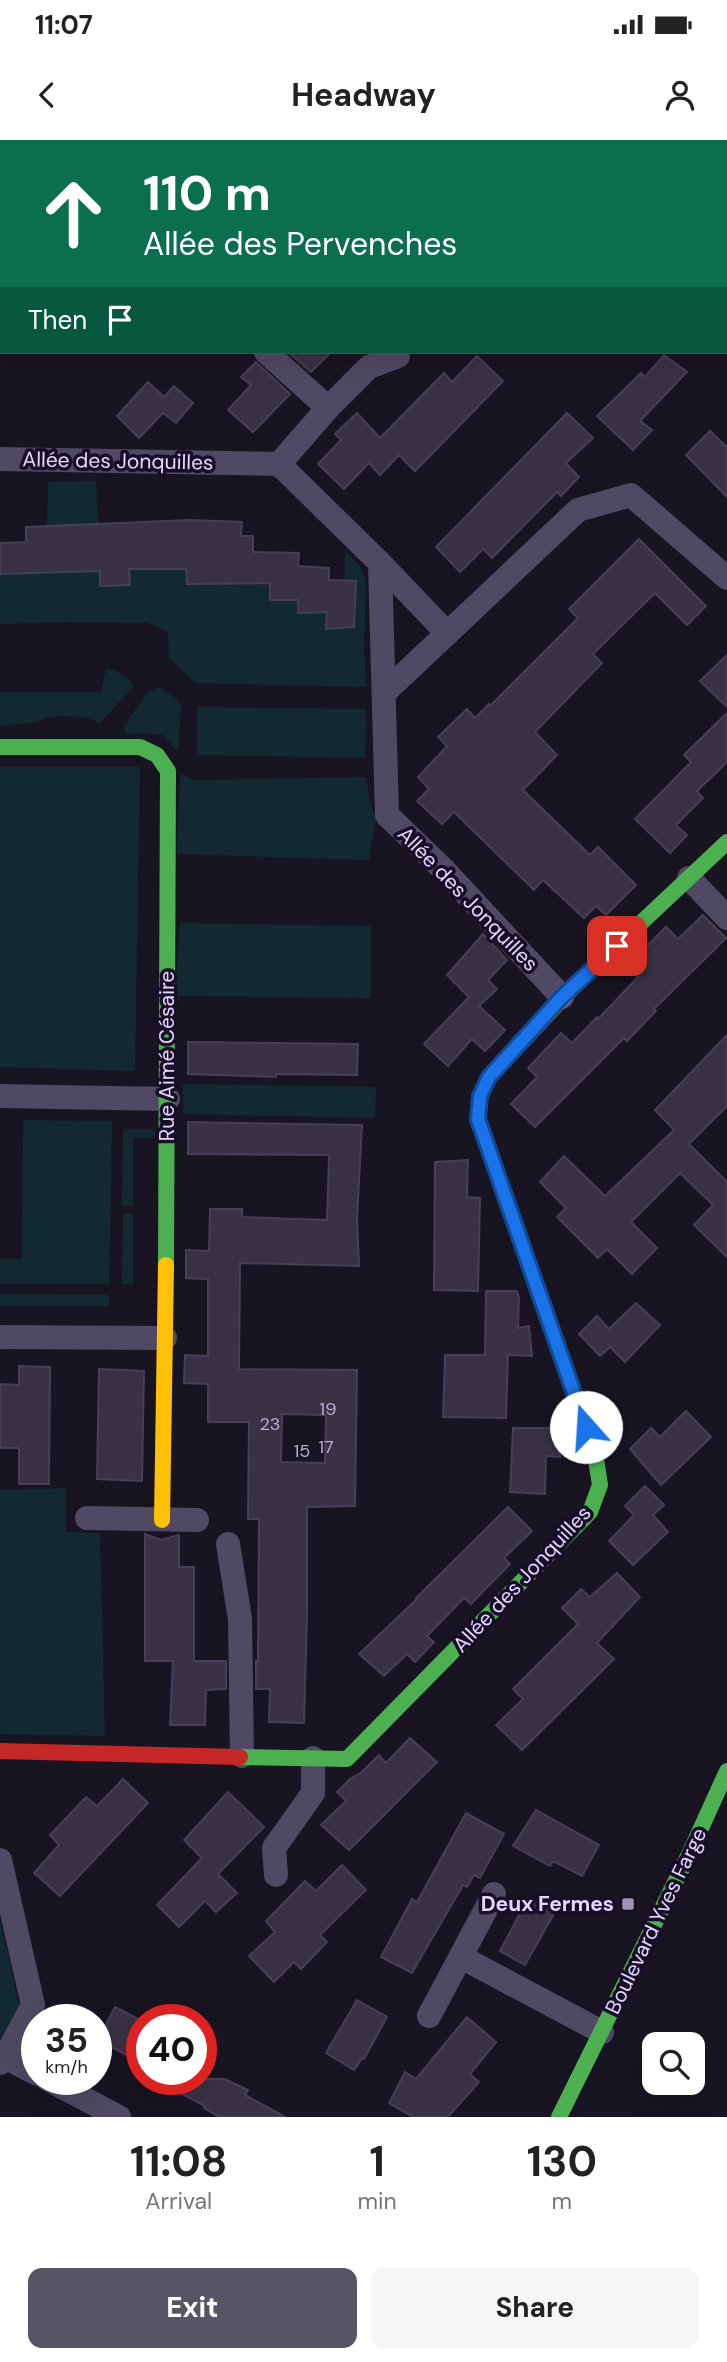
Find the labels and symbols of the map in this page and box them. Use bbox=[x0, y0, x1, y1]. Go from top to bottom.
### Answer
street label: Allée des Jonquilles bbox=[22, 445, 214, 477]
street label: Allée des Jonquilles bbox=[392, 821, 544, 977]
pin bbox=[587, 916, 647, 976]
street label: Rue Aimé Césaire bbox=[153, 971, 181, 1141]
position arrow bbox=[549, 1390, 623, 1464]
house number: 19 bbox=[320, 1397, 336, 1421]
house number: 23 bbox=[259, 1412, 281, 1436]
house number: 17 bbox=[318, 1435, 334, 1459]
house number: 15 bbox=[294, 1439, 310, 1463]
street label: Allée des Jonquilles bbox=[447, 1500, 597, 1658]
street label: Boulevard Yves Farge bbox=[599, 1823, 713, 2019]
place label: Deux Fermes bbox=[481, 1890, 614, 1918]
marker: Deux Fermes bbox=[620, 1896, 636, 1912]
speed limit sign: 40 bbox=[126, 2004, 217, 2095]

